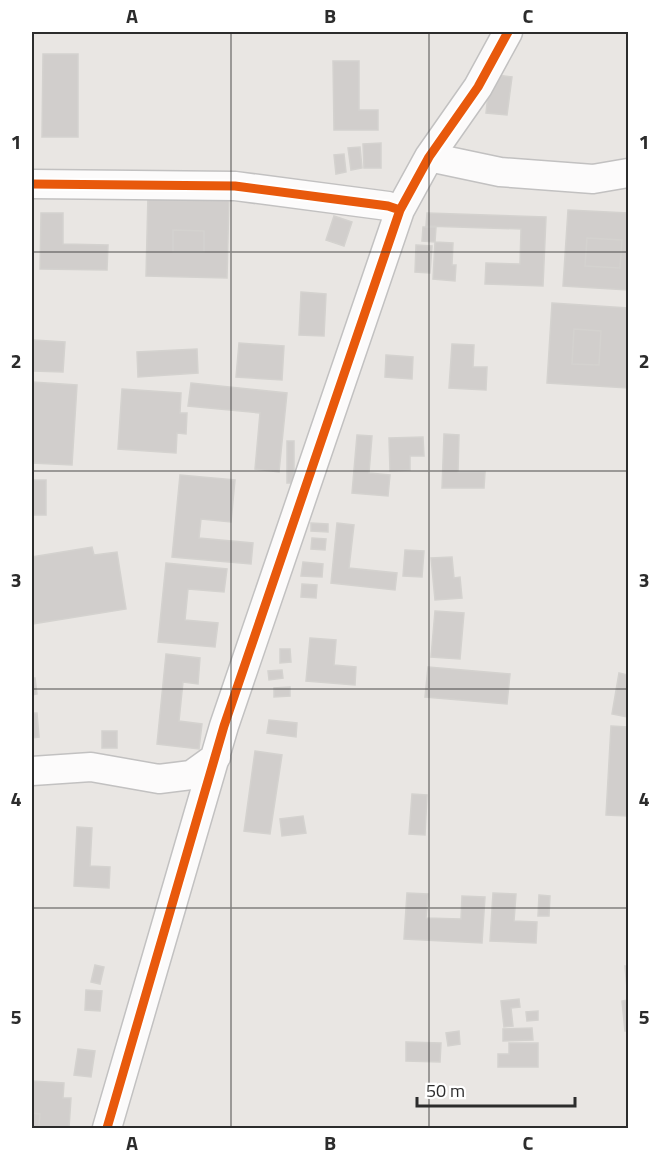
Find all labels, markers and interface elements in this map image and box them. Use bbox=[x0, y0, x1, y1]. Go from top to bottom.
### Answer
text: A bbox=[126, 0, 138, 31]
text: B bbox=[324, 0, 336, 31]
text: C bbox=[523, 0, 534, 31]
text: 1 bbox=[10, 126, 22, 157]
text: 1 bbox=[638, 126, 650, 157]
text: 2 bbox=[10, 345, 22, 376]
text: 2 bbox=[638, 345, 650, 376]
text: 3 bbox=[10, 564, 22, 595]
text: 3 bbox=[638, 564, 650, 595]
text: 4 bbox=[10, 783, 22, 814]
text: 4 bbox=[638, 783, 650, 814]
text: 5 bbox=[10, 1001, 22, 1032]
text: 5 bbox=[638, 1001, 650, 1032]
scale bar bbox=[417, 1070, 574, 1108]
text: 50 m bbox=[426, 1077, 465, 1104]
text: A bbox=[126, 1127, 138, 1158]
text: B bbox=[324, 1127, 336, 1158]
text: C bbox=[523, 1127, 534, 1158]

